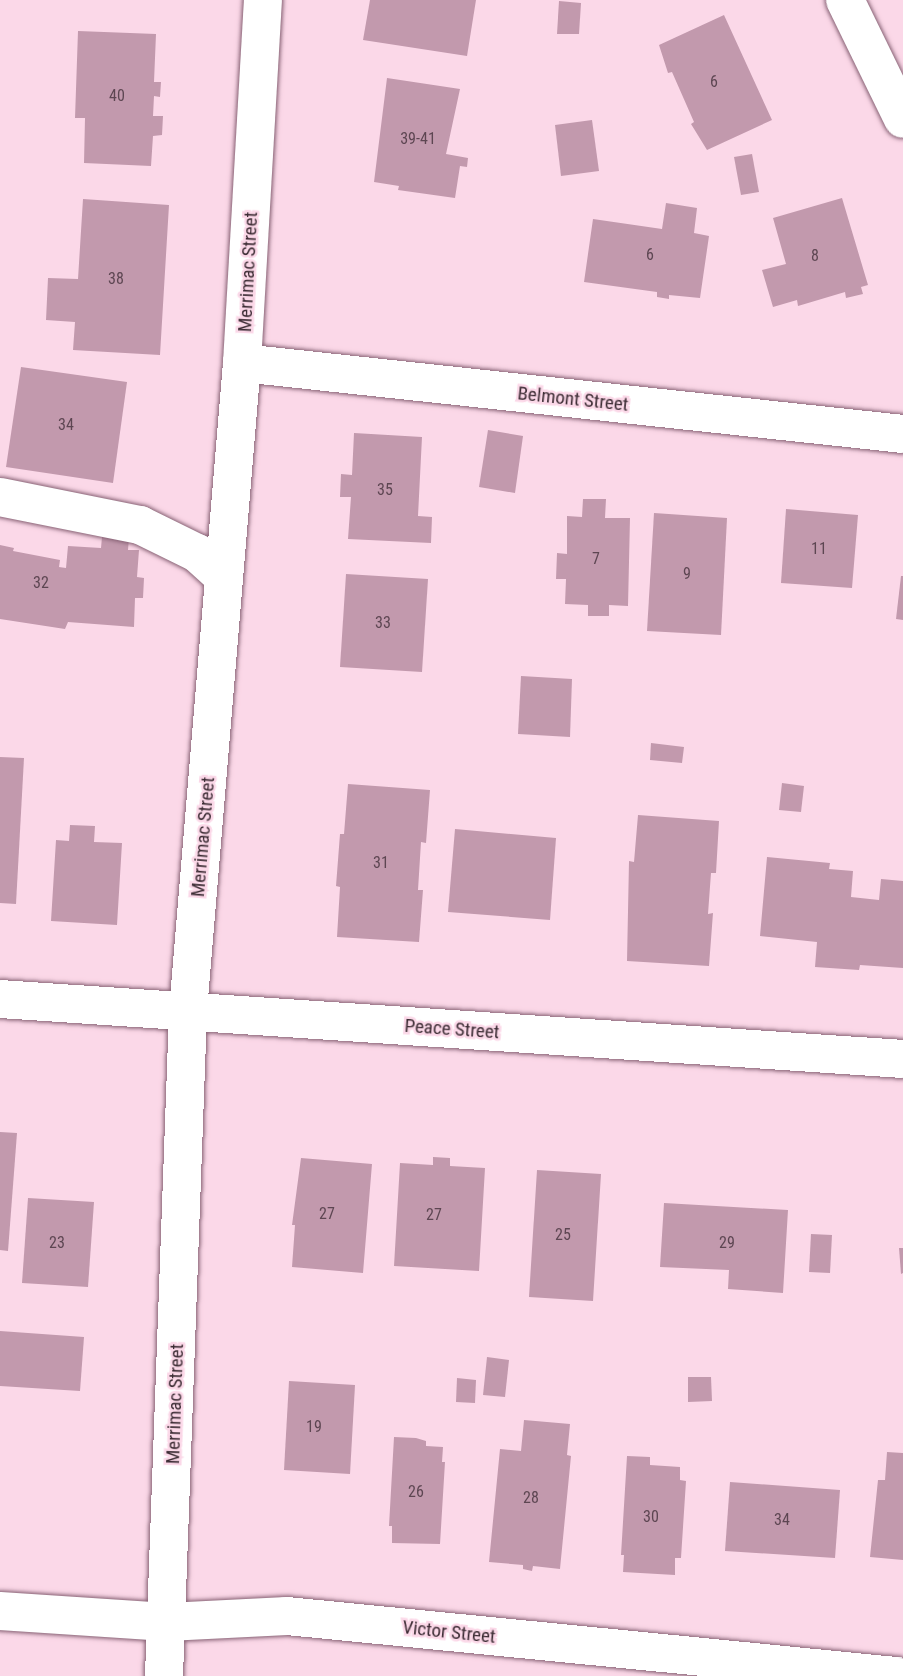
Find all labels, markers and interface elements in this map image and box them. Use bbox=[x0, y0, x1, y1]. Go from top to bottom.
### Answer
house number: 6 bbox=[710, 72, 718, 92]
house number: 40 bbox=[109, 86, 125, 106]
house number: 39-41 bbox=[400, 129, 436, 149]
street label: Merrimac Street bbox=[233, 211, 263, 333]
house number: 6 bbox=[646, 245, 654, 265]
house number: 8 bbox=[811, 246, 819, 266]
house number: 38 bbox=[108, 269, 124, 289]
street label: Belmont Street bbox=[517, 382, 629, 416]
house number: 34 bbox=[58, 415, 74, 435]
house number: 35 bbox=[377, 480, 393, 500]
house number: 11 bbox=[811, 539, 827, 559]
house number: 7 bbox=[592, 549, 600, 569]
house number: 9 bbox=[683, 564, 691, 584]
house number: 32 bbox=[33, 573, 49, 593]
house number: 33 bbox=[375, 613, 391, 633]
street label: Merrimac Street bbox=[186, 776, 220, 898]
house number: 31 bbox=[373, 853, 389, 873]
street label: Peace Street bbox=[404, 1014, 500, 1044]
house number: 27 bbox=[319, 1204, 335, 1224]
house number: 27 bbox=[426, 1205, 442, 1225]
house number: 25 bbox=[555, 1225, 571, 1245]
house number: 23 bbox=[49, 1233, 65, 1253]
house number: 29 bbox=[719, 1233, 735, 1253]
street label: Merrimac Street bbox=[162, 1344, 188, 1464]
house number: 19 bbox=[306, 1417, 322, 1437]
house number: 26 bbox=[408, 1482, 424, 1502]
house number: 28 bbox=[523, 1488, 539, 1508]
house number: 30 bbox=[643, 1507, 659, 1527]
house number: 34 bbox=[774, 1510, 790, 1530]
street label: Victor Street bbox=[401, 1616, 497, 1648]

